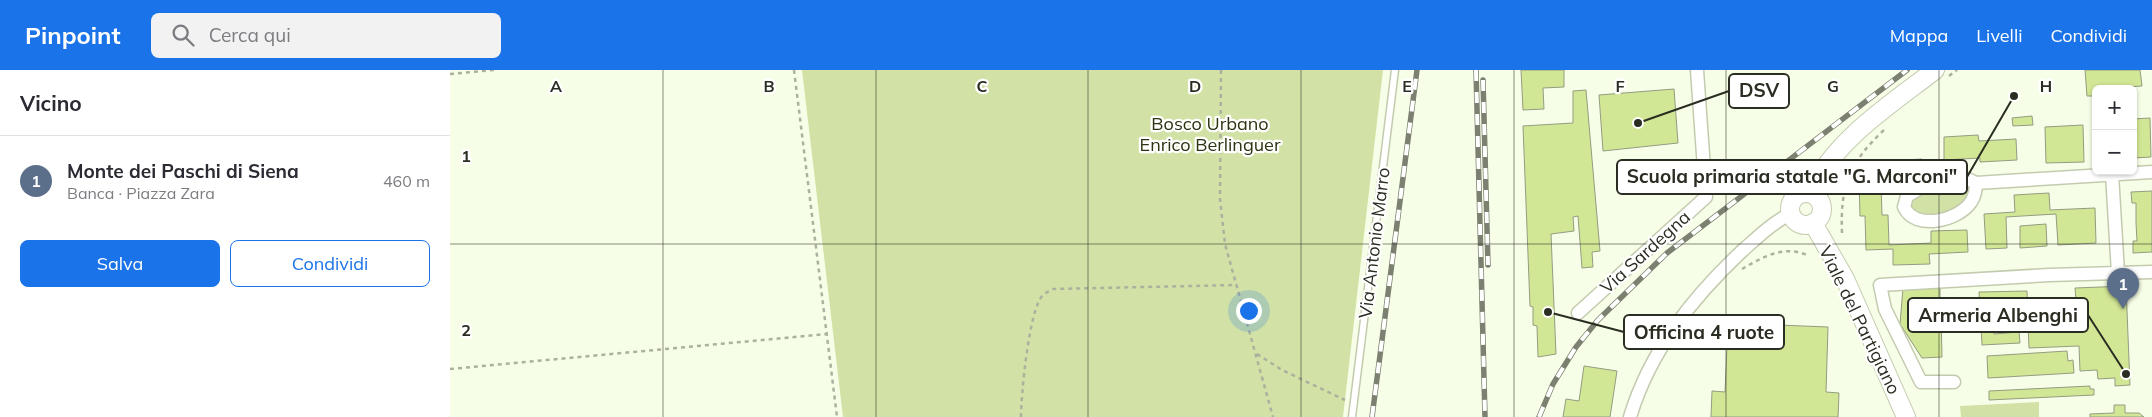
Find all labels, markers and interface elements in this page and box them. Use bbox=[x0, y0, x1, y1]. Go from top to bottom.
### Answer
search box bbox=[151, 13, 501, 58]
text: Pinpoint bbox=[25, 20, 121, 50]
icon: search bbox=[169, 21, 197, 49]
text: Cerca qui bbox=[209, 23, 291, 47]
text: Mappa bbox=[1890, 24, 1948, 47]
text: Livelli bbox=[1976, 24, 2022, 47]
text: Condividi bbox=[2050, 24, 2127, 47]
callout: DSV bbox=[1729, 74, 1789, 108]
text: A bbox=[550, 76, 562, 96]
text: B bbox=[763, 76, 775, 96]
text: C bbox=[977, 76, 988, 96]
text: D bbox=[1189, 76, 1201, 96]
text: E bbox=[1402, 76, 1412, 96]
text: F bbox=[1615, 76, 1625, 96]
text: G bbox=[1827, 76, 1839, 96]
text: H bbox=[2040, 76, 2052, 96]
text: DSV bbox=[1739, 78, 1779, 102]
map controls bbox=[2092, 85, 2137, 175]
button: + bbox=[2092, 85, 2137, 130]
text: Vicino bbox=[20, 90, 82, 116]
park label: Bosco Urbano Enrico Berlinguer bbox=[1140, 112, 1281, 156]
button: − bbox=[2092, 130, 2137, 175]
text: 1 bbox=[461, 146, 471, 166]
text: Monte dei Paschi di Siena bbox=[67, 159, 299, 183]
callout: Scuola primaria statale "G. Marconi" bbox=[1617, 160, 1967, 194]
text: Scuola primaria statale "G. Marconi" bbox=[1627, 164, 1957, 188]
street label: Via Antonio Marro bbox=[1353, 166, 1395, 320]
text: 1 bbox=[31, 171, 41, 191]
text: 460 m bbox=[383, 171, 430, 191]
text: Banca · Piazza Zara bbox=[67, 183, 215, 203]
street label: Via Sardegna bbox=[1595, 205, 1695, 299]
button: Salva bbox=[20, 240, 220, 287]
button: Condividi bbox=[230, 240, 430, 287]
street label: Viale del Partigiano bbox=[1814, 242, 1906, 398]
pin: 1 bbox=[2107, 268, 2139, 309]
your location bbox=[1236, 298, 1262, 324]
callout: Armeria Albenghi bbox=[1908, 298, 2088, 332]
text: Armeria Albenghi bbox=[1918, 303, 2078, 327]
callout: Officina 4 ruote bbox=[1624, 315, 1784, 349]
text: 2 bbox=[461, 320, 471, 340]
text: Officina 4 ruote bbox=[1634, 320, 1774, 344]

